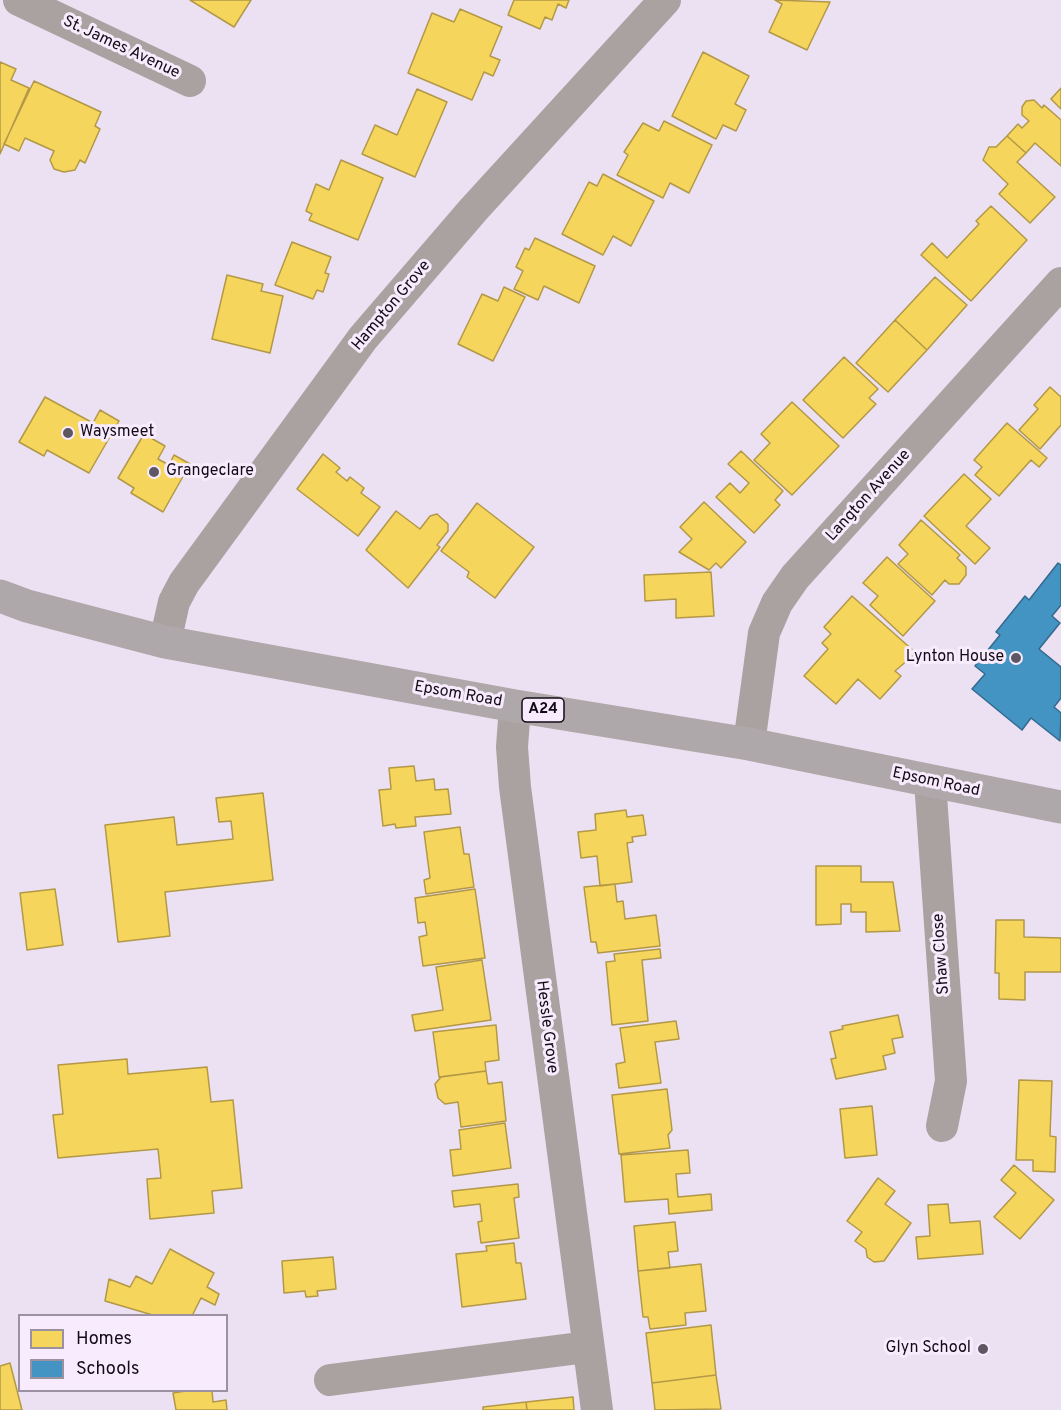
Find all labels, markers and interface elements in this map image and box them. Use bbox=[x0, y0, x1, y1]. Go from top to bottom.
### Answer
street label: St. James Avenue bbox=[59, 12, 183, 84]
street label: Hampton Grove bbox=[349, 257, 435, 355]
place label: Waysmeet bbox=[80, 423, 154, 443]
marker: Waysmeet bbox=[61, 426, 75, 440]
street label: Langton Avenue bbox=[823, 446, 915, 546]
place label: Grangeclare bbox=[166, 462, 254, 482]
marker: Grangeclare bbox=[147, 465, 161, 479]
place label: Lynton House bbox=[906, 648, 1004, 668]
marker: Lynton House bbox=[1009, 651, 1023, 665]
street label: Epsom Road bbox=[413, 678, 503, 712]
road number: A24 bbox=[522, 698, 564, 722]
street label: Epsom Road bbox=[891, 764, 981, 802]
street label: Shaw Close bbox=[930, 913, 954, 995]
street label: Hessle Grove bbox=[531, 979, 561, 1075]
legend bbox=[18, 1314, 228, 1392]
text: Homes bbox=[76, 1328, 132, 1351]
place label: Glyn School bbox=[886, 1339, 971, 1359]
marker: Glyn School bbox=[976, 1342, 990, 1356]
text: Schools bbox=[76, 1358, 139, 1381]

